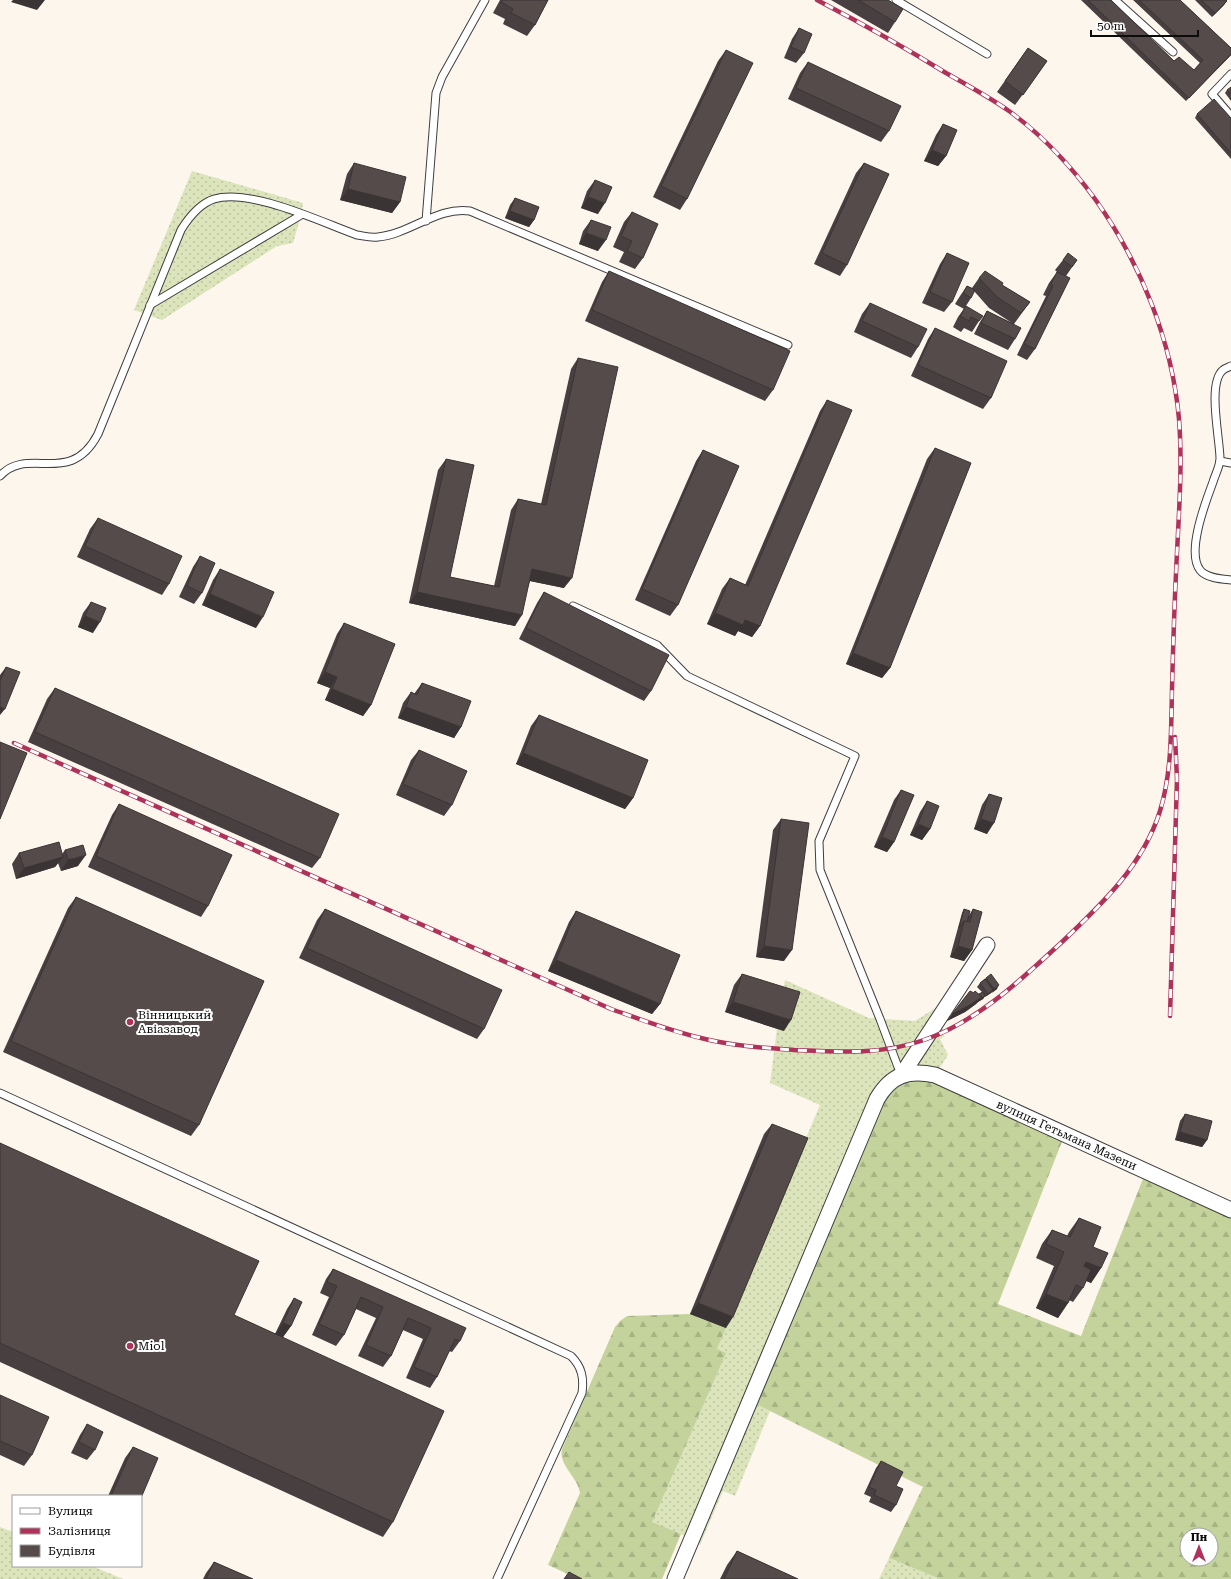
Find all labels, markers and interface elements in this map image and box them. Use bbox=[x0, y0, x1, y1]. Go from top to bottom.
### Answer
scale bar bbox=[1091, 12, 1198, 38]
text: 50 m bbox=[1097, 19, 1124, 33]
place label: Вінницький Авіазавод bbox=[138, 1008, 211, 1036]
marker: Вінницький Авіазавод bbox=[125, 1017, 135, 1027]
street label: вулиця Гетьмана Мазепи bbox=[994, 1097, 1139, 1173]
place label: Miol bbox=[138, 1339, 165, 1353]
marker: Miol bbox=[125, 1341, 135, 1351]
legend bbox=[12, 1495, 142, 1567]
text: Вулиця bbox=[48, 1504, 93, 1518]
text: Залізниця bbox=[48, 1524, 111, 1538]
north arrow bbox=[1179, 1527, 1219, 1567]
text: Пн bbox=[1191, 1531, 1208, 1544]
text: Будівля bbox=[48, 1544, 95, 1558]

